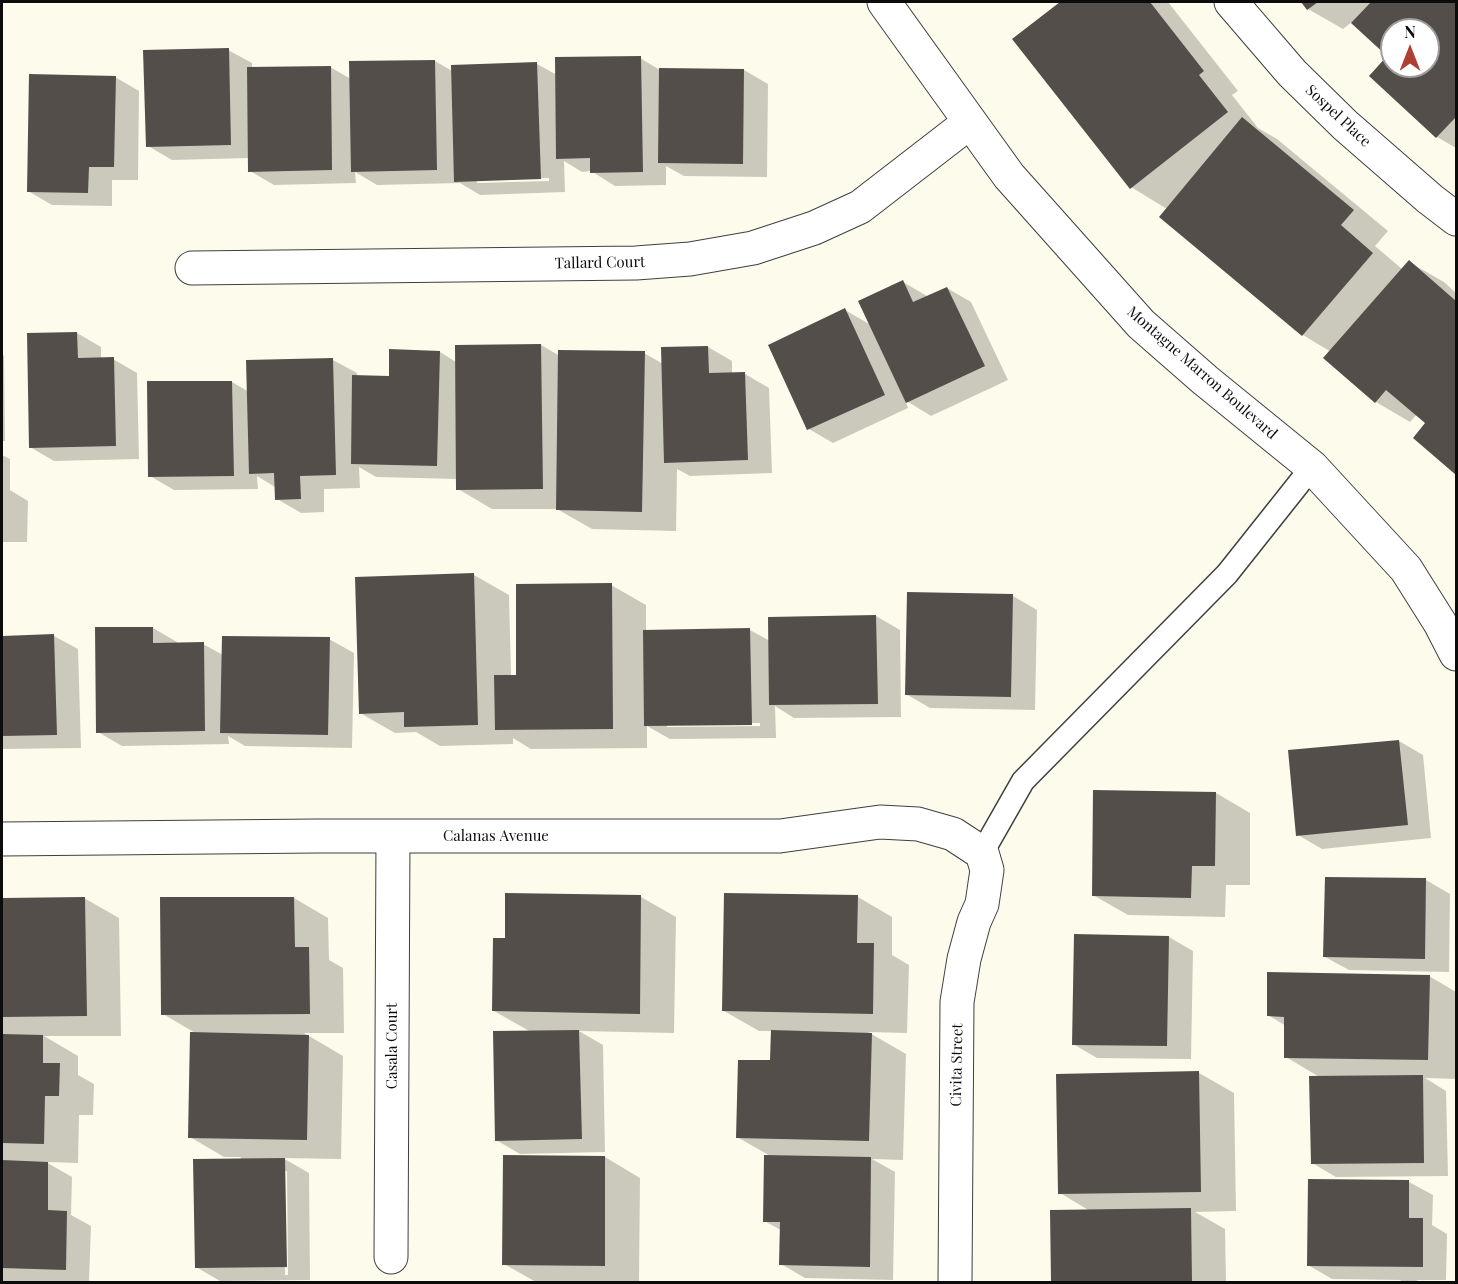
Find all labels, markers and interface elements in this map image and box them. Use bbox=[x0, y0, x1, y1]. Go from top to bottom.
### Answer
north arrow bbox=[1380, 18, 1440, 78]
text: N bbox=[1404, 21, 1416, 42]
street label: Sospel Place bbox=[1302, 81, 1374, 151]
street label: Tallard Court bbox=[555, 253, 645, 273]
street label: Montagne Marron Boulevard bbox=[1123, 303, 1281, 443]
street label: Calanas Avenue bbox=[443, 827, 549, 845]
street label: Casala Court bbox=[383, 1003, 401, 1089]
street label: Civita Street bbox=[947, 1023, 967, 1107]

